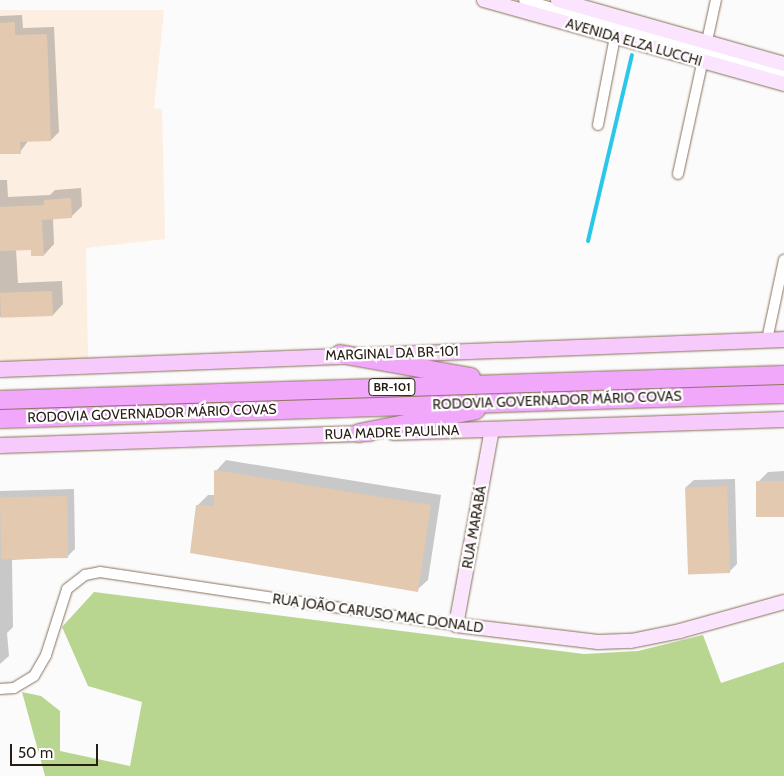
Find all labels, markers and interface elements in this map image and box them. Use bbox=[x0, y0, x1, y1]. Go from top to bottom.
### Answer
street label: AVENIDA ELZA LUCCHI bbox=[564, 14, 704, 70]
street label: MARGINAL DA BR-101 bbox=[325, 342, 459, 364]
road number: BR-101 bbox=[368, 378, 416, 397]
street label: RODOVIA GOVERNADOR MÁRIO COVAS bbox=[432, 387, 682, 413]
street label: RODOVIA GOVERNADOR MÁRIO COVAS bbox=[27, 400, 277, 426]
street label: RUA MADRE PAULINA bbox=[324, 421, 460, 443]
street label: RUA MARABÁ bbox=[458, 484, 490, 570]
street label: RUA JOÃO CARUSO MAC DONALD bbox=[271, 590, 485, 636]
scale bar bbox=[12, 734, 100, 766]
text: 50 m bbox=[18, 744, 53, 762]

